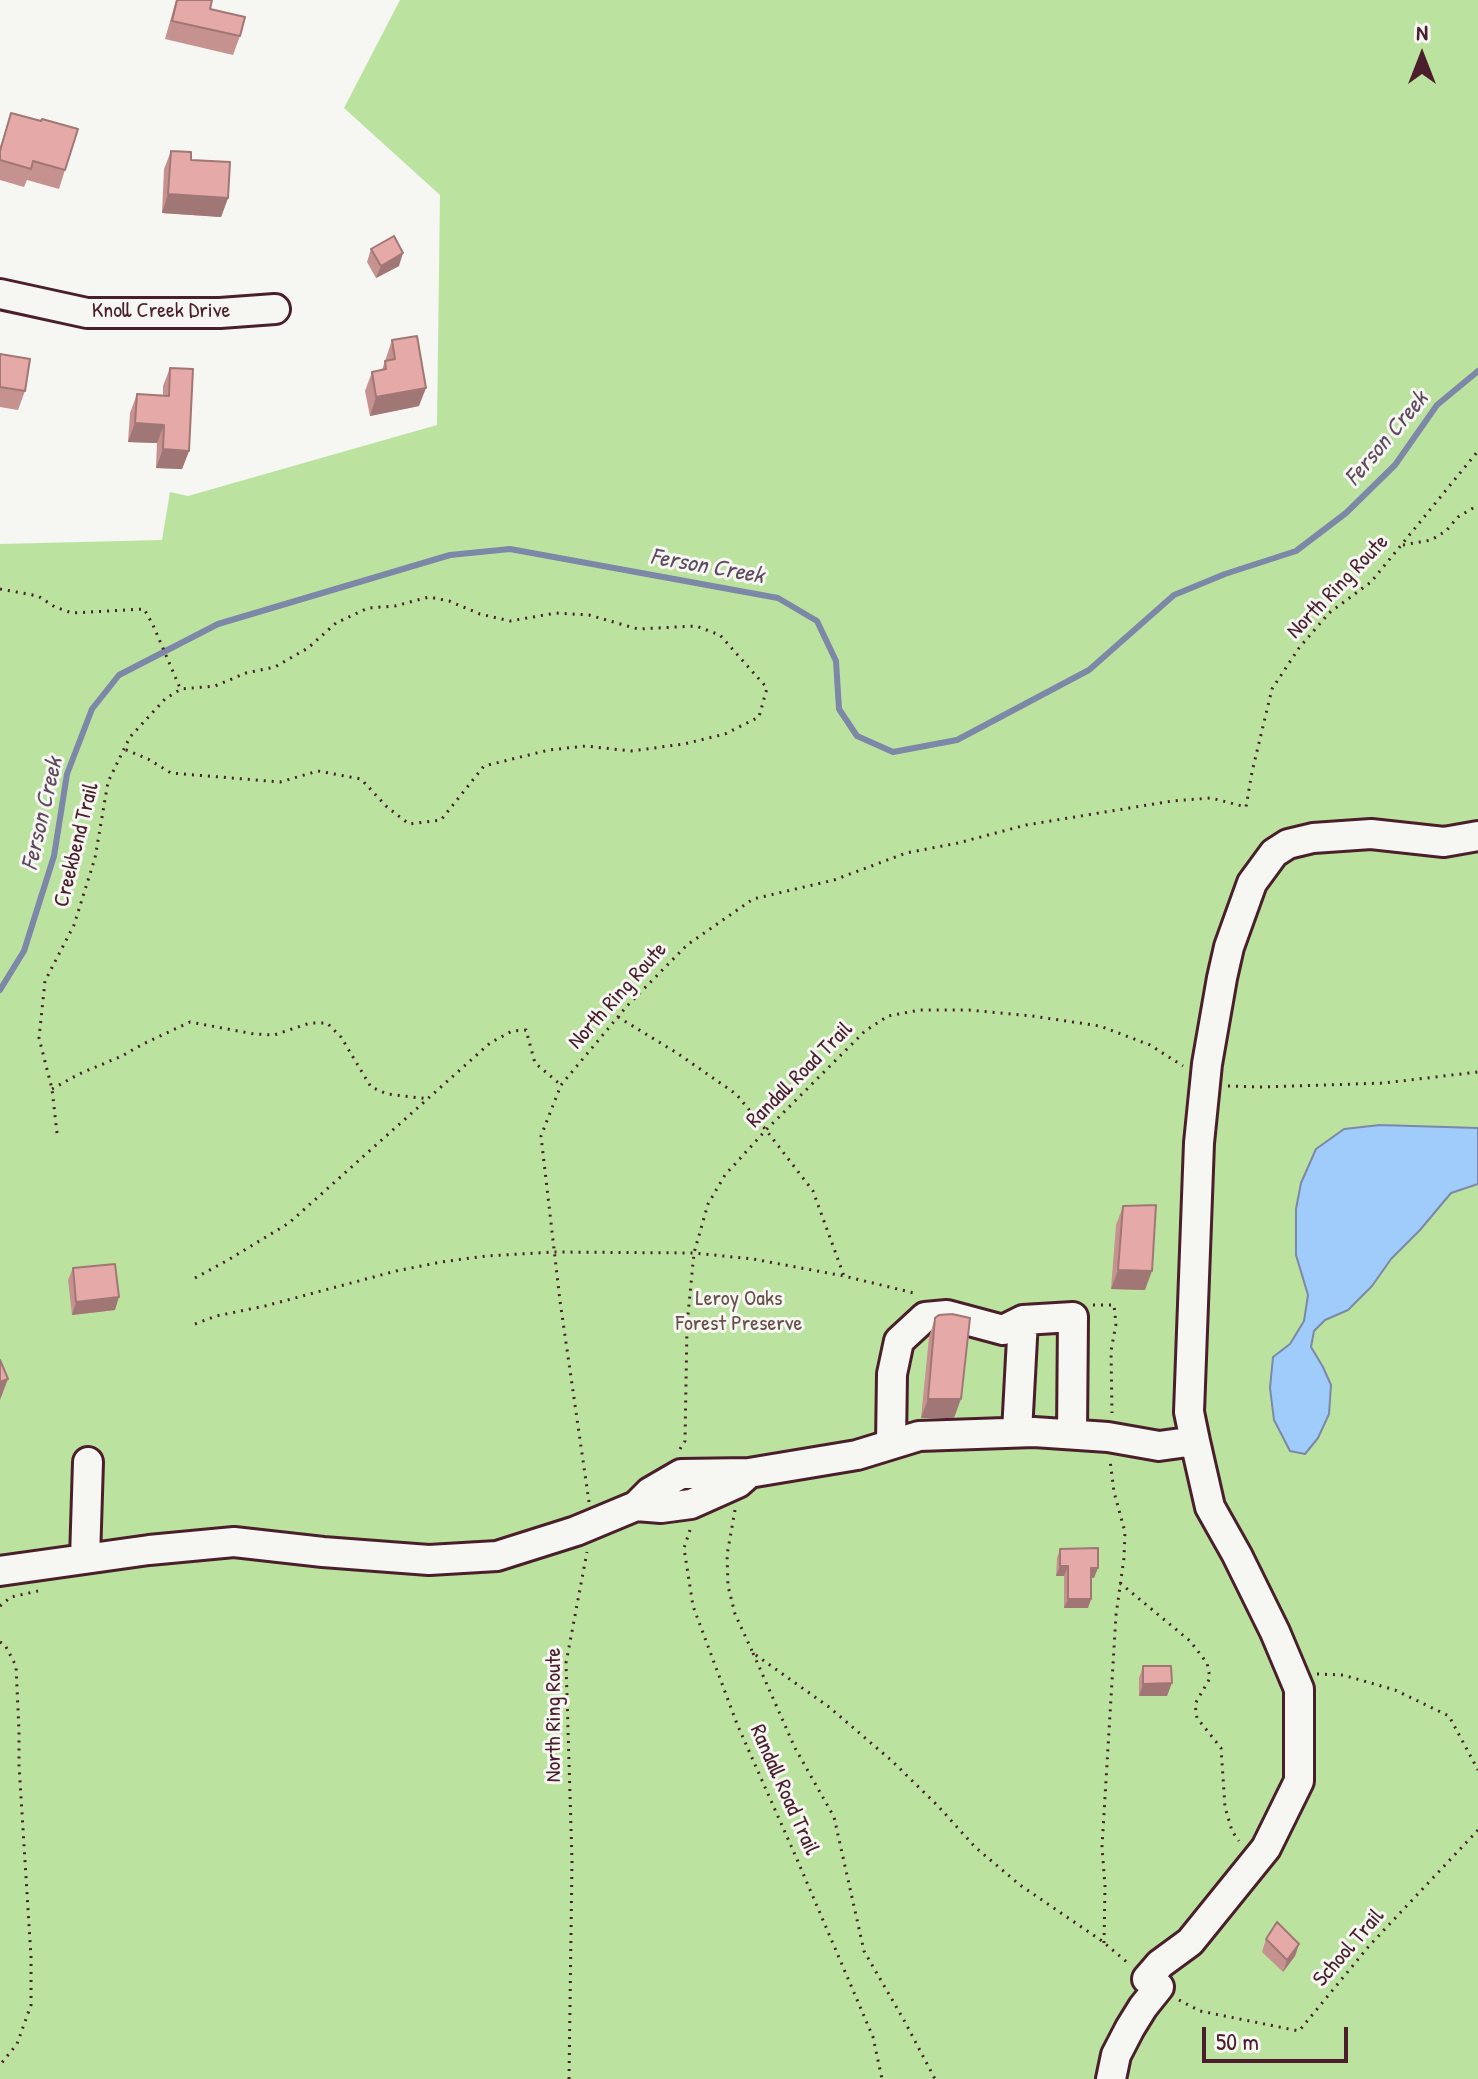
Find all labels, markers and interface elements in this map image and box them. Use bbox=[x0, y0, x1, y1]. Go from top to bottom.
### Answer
north arrow bbox=[1382, 16, 1462, 96]
text: N bbox=[1416, 17, 1428, 47]
street label: Knoll Creek Drive bbox=[92, 298, 230, 324]
water label: Ferson Creek bbox=[1339, 386, 1435, 492]
street label: North Ring Route bbox=[1282, 529, 1394, 645]
water label: Ferson Creek bbox=[648, 543, 766, 591]
water label: Ferson Creek bbox=[16, 755, 70, 873]
street label: Creekbend Trail bbox=[49, 780, 105, 910]
street label: North Ring Route bbox=[563, 937, 673, 1055]
street label: Randall Road Trail bbox=[741, 1016, 859, 1134]
park label: Leroy Oaks Forest Preserve bbox=[676, 1286, 802, 1338]
street label: North Ring Route bbox=[541, 1648, 567, 1782]
street label: Randall Road Trail bbox=[744, 1721, 824, 1859]
street label: School Trail bbox=[1308, 1904, 1390, 1992]
scale bar bbox=[1206, 2011, 1352, 2061]
text: 50 m bbox=[1216, 2025, 1259, 2057]

